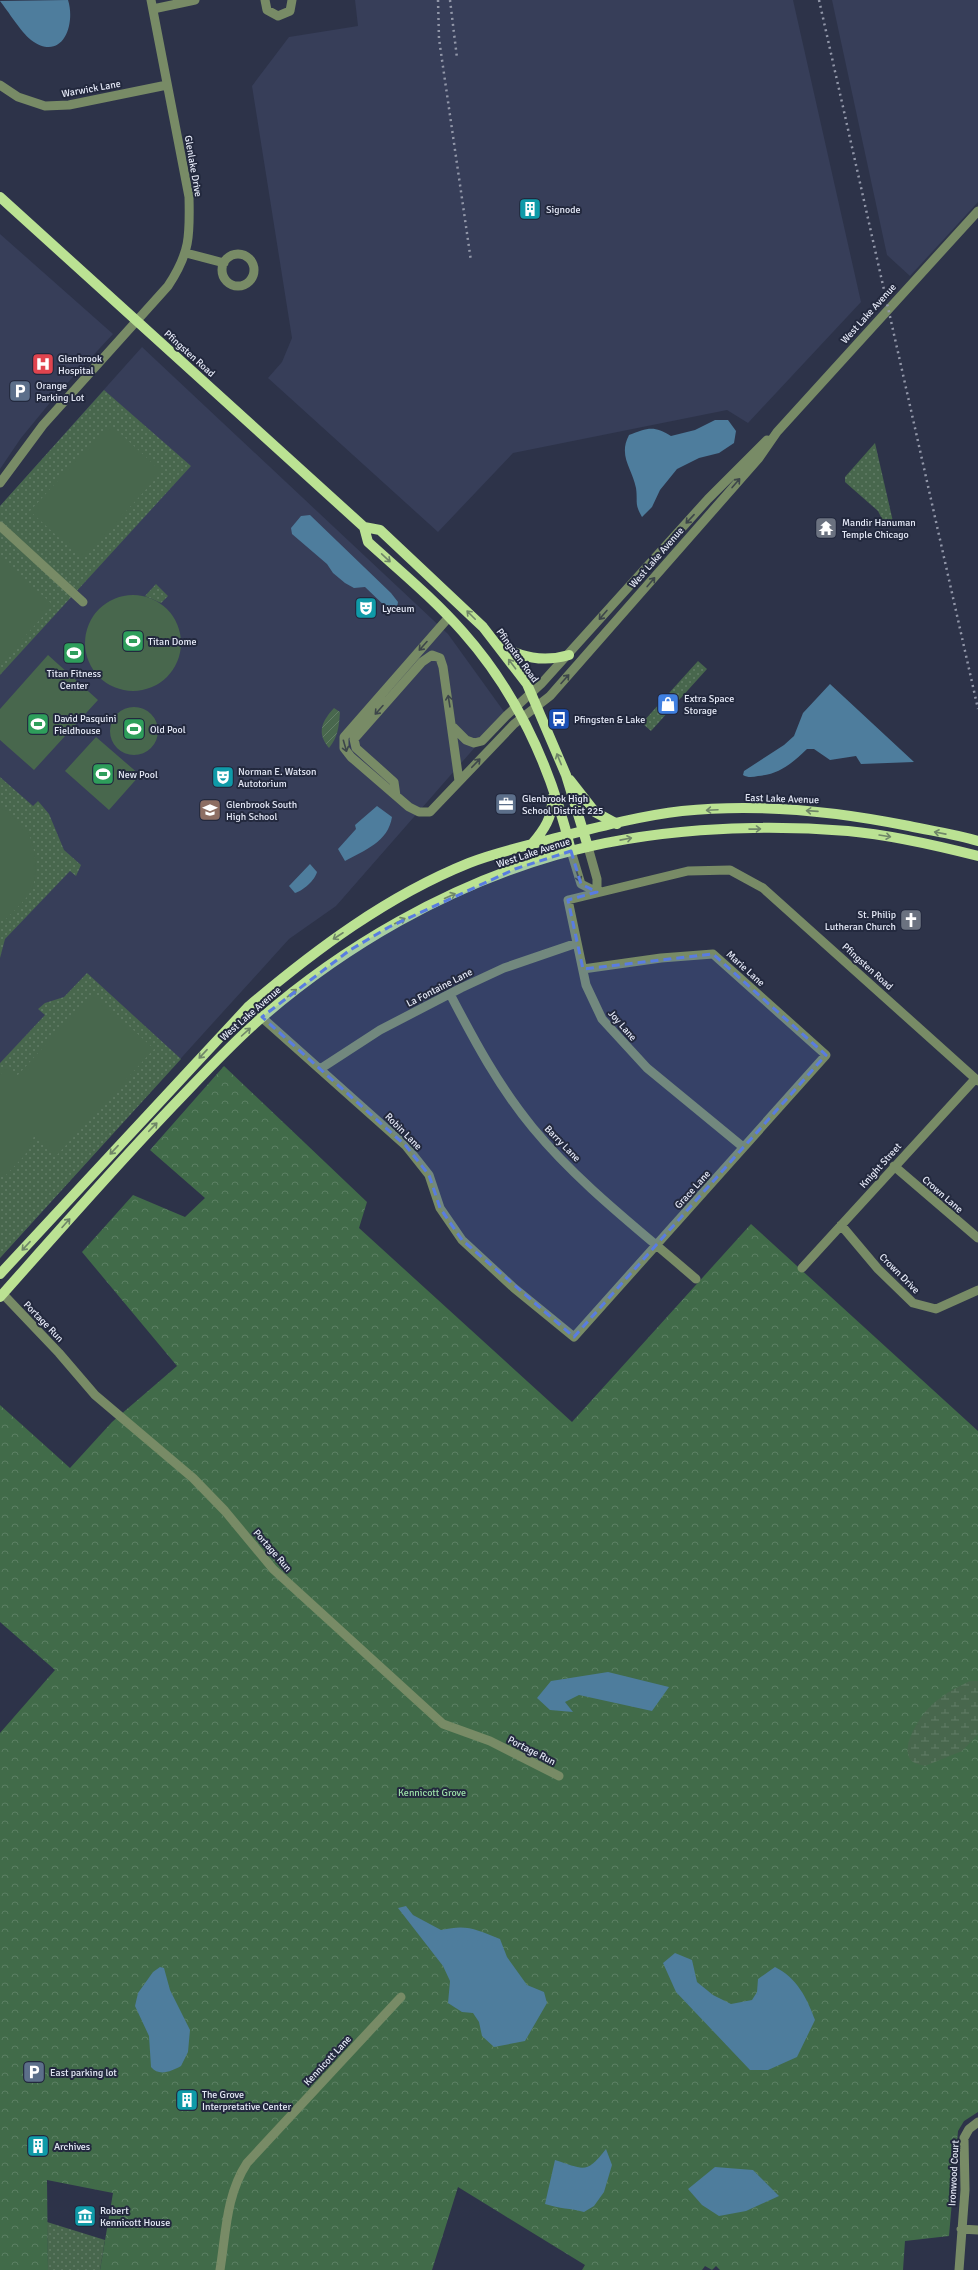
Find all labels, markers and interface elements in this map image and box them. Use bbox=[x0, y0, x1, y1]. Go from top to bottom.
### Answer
street label: Warwick Lane bbox=[61, 78, 122, 100]
street label: Glenlake Drive bbox=[182, 135, 204, 198]
building icon: Signode bbox=[517, 196, 543, 222]
place label: Signode bbox=[546, 204, 581, 216]
street label: West Lake Avenue bbox=[839, 281, 899, 346]
street label: Pfingsten Road bbox=[161, 328, 217, 380]
hospital icon: Glenbrook Hospital bbox=[30, 351, 56, 377]
place label: Glenbrook Hospital bbox=[58, 353, 102, 377]
parking icon: Orange Parking Lot bbox=[7, 378, 33, 404]
place label: Orange Parking Lot bbox=[36, 380, 85, 404]
one-way arrow bbox=[732, 478, 741, 489]
one-way arrow bbox=[686, 513, 695, 523]
temple icon: Mandir Hanuman Temple Chicago bbox=[813, 515, 839, 541]
place label: Mandir Hanuman Temple Chicago bbox=[842, 517, 916, 541]
street label: West Lake Avenue bbox=[627, 525, 686, 591]
one-way arrow bbox=[381, 553, 391, 563]
one-way arrow bbox=[646, 576, 655, 587]
theatre icon: Lyceum bbox=[353, 595, 379, 621]
place label: Lyceum bbox=[382, 603, 414, 615]
one-way arrow bbox=[466, 610, 476, 620]
one-way arrow bbox=[599, 610, 608, 620]
street label: Pfingsten Road bbox=[493, 626, 541, 685]
sports icon: Titan Dome bbox=[120, 628, 146, 654]
place label: Titan Dome bbox=[148, 636, 196, 648]
sports icon: Titan Fitness Center bbox=[61, 640, 87, 666]
one-way arrow bbox=[418, 641, 427, 651]
one-way arrow bbox=[507, 659, 516, 670]
place label: Titan Fitness Center bbox=[47, 668, 102, 692]
one-way arrow bbox=[561, 674, 570, 685]
shop icon: Extra Space Storage bbox=[655, 691, 681, 717]
place label: Extra Space Storage bbox=[684, 693, 734, 717]
one-way arrow bbox=[445, 695, 453, 708]
one-way arrow bbox=[374, 705, 383, 715]
bus stop icon: Pfingsten & Lake bbox=[546, 706, 572, 732]
sports icon: David Pasquini Fieldhouse bbox=[25, 711, 51, 737]
place label: David Pasquini Fieldhouse bbox=[54, 713, 116, 737]
place label: Pfingsten & Lake bbox=[574, 714, 645, 726]
sports icon: Old Pool bbox=[121, 716, 147, 742]
place label: Old Pool bbox=[150, 724, 186, 736]
one-way arrow bbox=[342, 739, 350, 752]
one-way arrow bbox=[555, 753, 563, 765]
one-way arrow bbox=[472, 758, 481, 768]
sports icon: New Pool bbox=[90, 761, 116, 787]
theatre icon: Norman E. Watson Autotorium bbox=[210, 764, 236, 790]
place label: Norman E. Watson Autotorium bbox=[238, 766, 317, 790]
place label: New Pool bbox=[118, 769, 158, 781]
office icon: Glenbrook High School District 225 bbox=[493, 791, 519, 817]
street label: East Lake Avenue bbox=[745, 792, 819, 806]
place label: Glenbrook High School District 225 bbox=[522, 793, 604, 817]
school or university icon: Glenbrook South High School bbox=[197, 797, 223, 823]
place label: Glenbrook South High School bbox=[226, 799, 297, 823]
one-way arrow bbox=[706, 806, 719, 814]
one-way arrow bbox=[806, 808, 819, 815]
one-way arrow bbox=[748, 825, 761, 832]
one-way arrow bbox=[934, 828, 947, 836]
one-way arrow bbox=[878, 832, 891, 840]
street label: West Lake Avenue bbox=[495, 835, 572, 871]
one-way arrow bbox=[619, 835, 632, 843]
one-way arrow bbox=[575, 870, 582, 883]
one-way arrow bbox=[444, 892, 456, 899]
church icon: St. Philip Lutheran Church bbox=[898, 907, 924, 933]
place label: St. Philip Lutheran Church bbox=[825, 909, 896, 933]
one-way arrow bbox=[394, 917, 406, 924]
one-way arrow bbox=[332, 932, 343, 940]
street label: Pfingsten Road bbox=[839, 941, 895, 993]
street label: Marie Lane bbox=[724, 948, 767, 989]
street label: La Fontaine Lane bbox=[404, 966, 475, 1010]
street label: West Lake Avenue bbox=[218, 984, 284, 1043]
one-way arrow bbox=[287, 988, 298, 997]
street label: Joy Lane bbox=[606, 1008, 639, 1044]
one-way arrow bbox=[240, 1028, 251, 1037]
one-way arrow bbox=[198, 1049, 207, 1059]
street label: Robin Lane bbox=[382, 1111, 424, 1153]
one-way arrow bbox=[148, 1122, 158, 1132]
street label: Barry Lane bbox=[542, 1123, 583, 1165]
street label: Knight Street bbox=[857, 1140, 904, 1191]
one-way arrow bbox=[110, 1145, 119, 1155]
street label: Grace Lane bbox=[672, 1168, 713, 1211]
street label: Crown Lane bbox=[919, 1174, 965, 1216]
one-way arrow bbox=[61, 1218, 70, 1229]
one-way arrow bbox=[22, 1240, 31, 1251]
street label: Crown Drive bbox=[877, 1251, 922, 1296]
street label: Portage Run bbox=[21, 1299, 66, 1345]
street label: Portage Run bbox=[251, 1527, 294, 1574]
street label: Portage Run bbox=[506, 1734, 558, 1768]
park label: Kennicott Grove bbox=[398, 1787, 466, 1799]
street label: Kennicott Lane bbox=[302, 2033, 354, 2088]
parking icon: East parking lot bbox=[21, 2059, 47, 2085]
place label: East parking lot bbox=[50, 2067, 117, 2079]
building icon: The Grove Interpretative Center bbox=[174, 2087, 200, 2113]
place label: The Grove Interpretative Center bbox=[202, 2089, 291, 2113]
building icon: Archives bbox=[25, 2133, 51, 2159]
street label: Ironwood Court bbox=[946, 2139, 962, 2206]
place label: Archives bbox=[54, 2141, 91, 2153]
museum icon: Robert Kennicott House bbox=[72, 2203, 98, 2229]
place label: Robert Kennicott House bbox=[100, 2205, 170, 2229]

